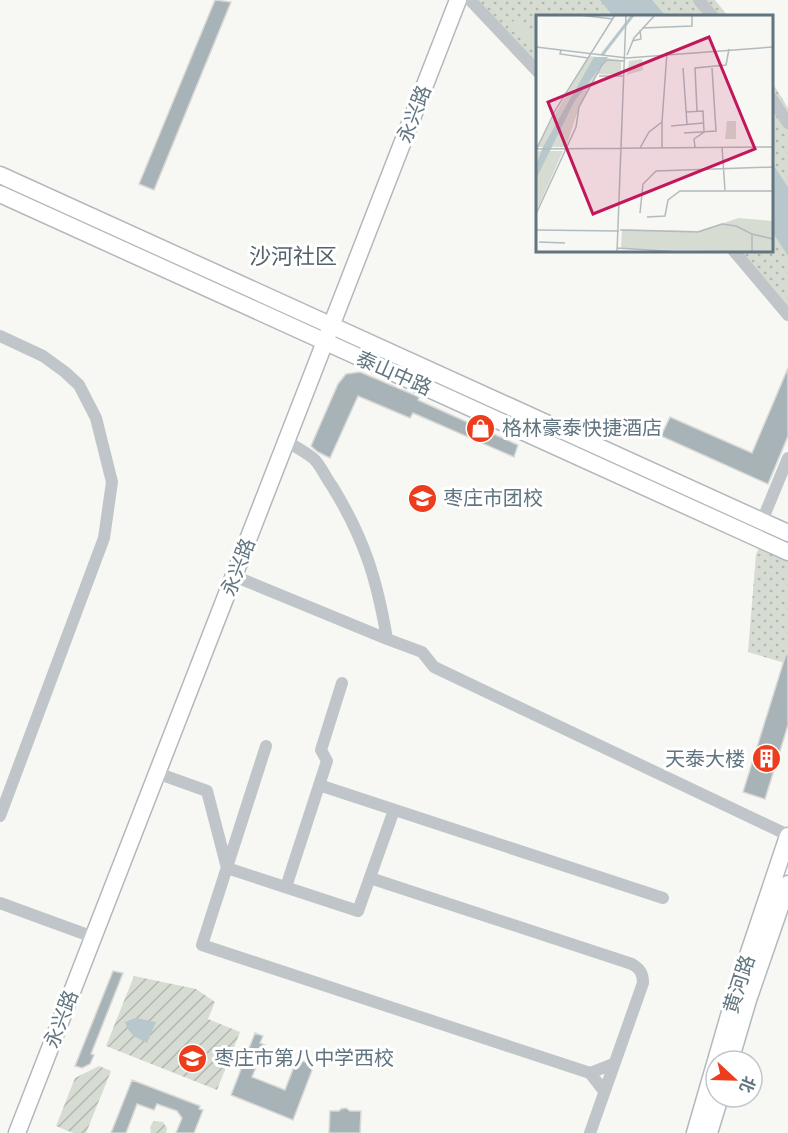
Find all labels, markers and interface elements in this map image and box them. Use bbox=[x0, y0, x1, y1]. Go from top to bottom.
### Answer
inset map bbox=[536, 15, 773, 252]
street label: 永兴路 bbox=[391, 81, 437, 147]
district label: 沙河社区 bbox=[249, 242, 337, 270]
street label: 泰山中路 bbox=[352, 345, 436, 401]
shop icon: 格林豪泰快捷酒店 bbox=[465, 412, 497, 444]
place label: 格林豪泰快捷酒店 bbox=[502, 415, 662, 441]
school or university icon: 枣庄市团校 bbox=[406, 482, 438, 514]
place label: 枣庄市团校 bbox=[443, 485, 543, 511]
street label: 永兴路 bbox=[215, 534, 261, 600]
building icon: 天泰大楼 bbox=[750, 743, 782, 775]
place label: 天泰大楼 bbox=[665, 746, 745, 772]
street label: 黄河路 bbox=[717, 951, 761, 1017]
street label: 永兴路 bbox=[38, 986, 84, 1052]
school or university icon: 枣庄市第八中学西校 bbox=[177, 1042, 209, 1074]
place label: 枣庄市第八中学西校 bbox=[214, 1045, 394, 1071]
north arrow bbox=[704, 1049, 764, 1109]
text: 北 bbox=[736, 1073, 760, 1096]

